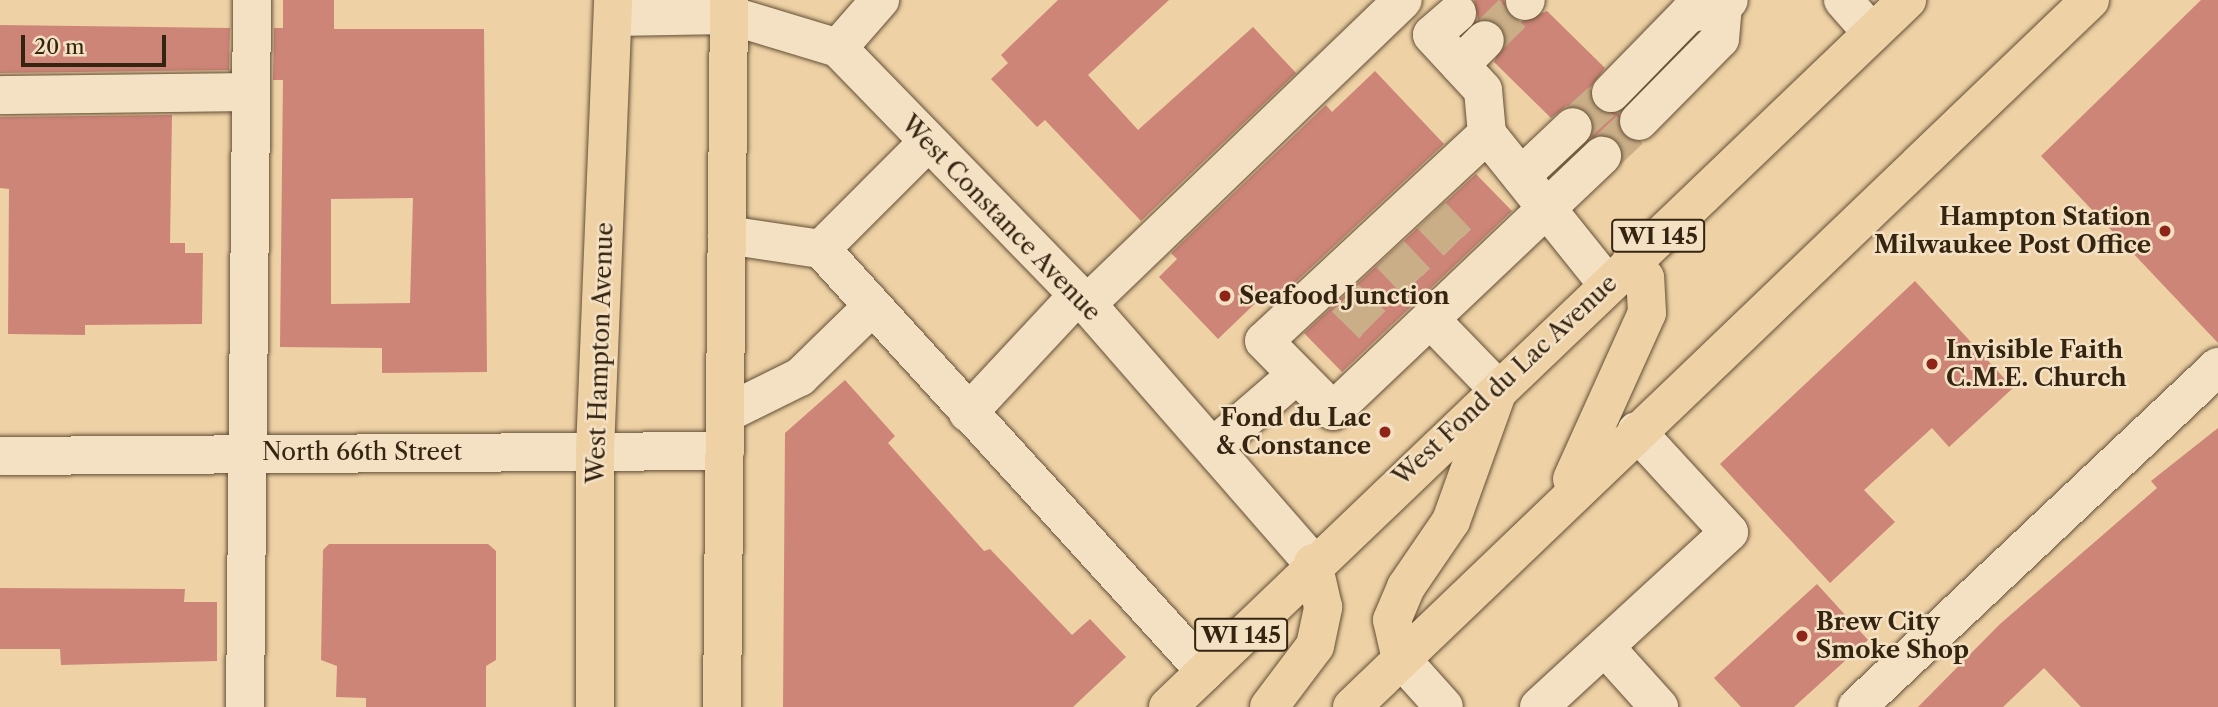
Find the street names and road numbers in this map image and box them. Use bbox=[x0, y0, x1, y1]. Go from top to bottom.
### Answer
street label: West Constance Avenue bbox=[895, 109, 1107, 327]
road number: WI 145 bbox=[1611, 216, 1705, 256]
street label: West Hampton Avenue bbox=[581, 221, 619, 485]
street label: West Fond du Lac Avenue bbox=[1387, 268, 1623, 492]
street label: North 66th Street bbox=[262, 438, 462, 466]
road number: WI 145 bbox=[1194, 615, 1288, 654]

